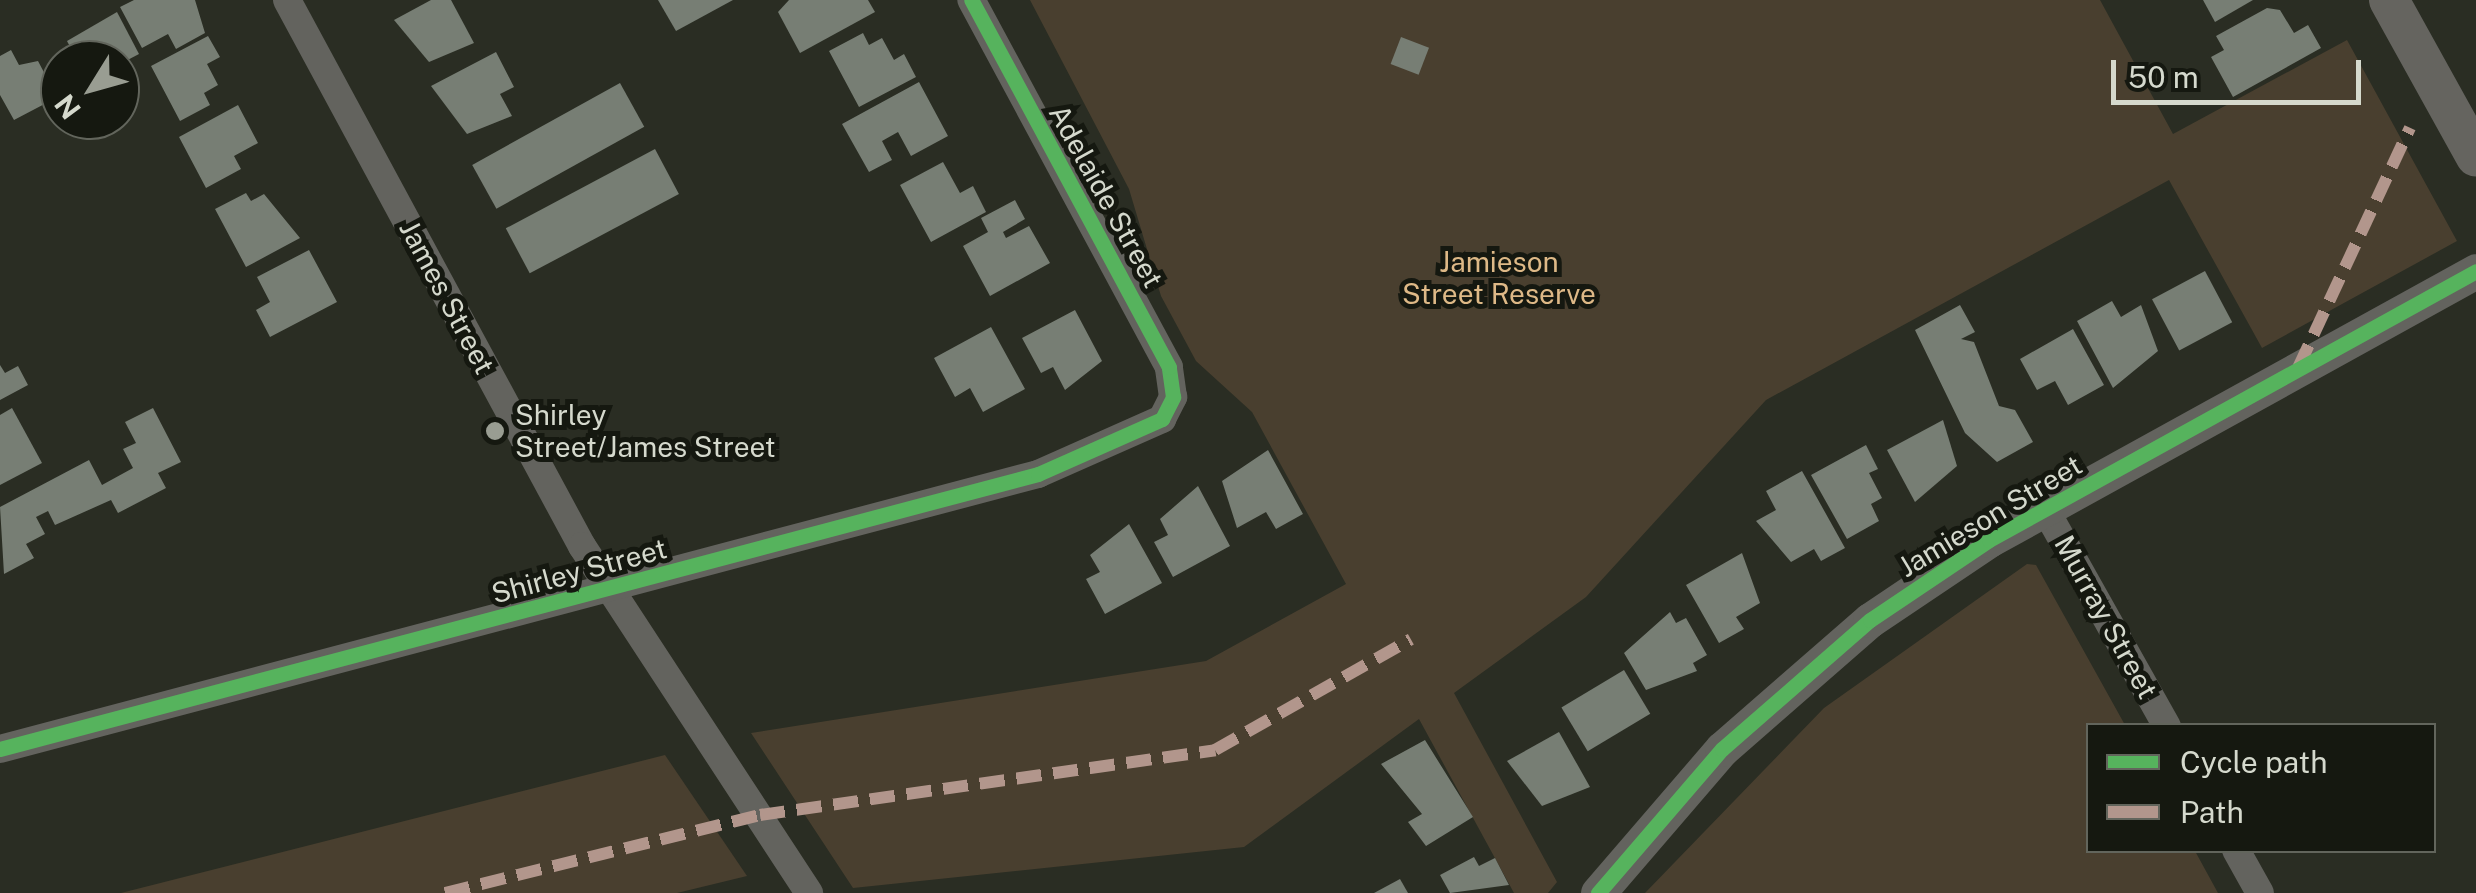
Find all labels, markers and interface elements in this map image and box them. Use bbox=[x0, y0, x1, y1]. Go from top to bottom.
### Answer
north arrow bbox=[40, 40, 140, 140]
scale bar bbox=[2116, 40, 2366, 102]
text: 50 m bbox=[2128, 59, 2199, 95]
text: N bbox=[47, 88, 87, 126]
street label: Adelaide Street bbox=[1042, 99, 1170, 293]
street label: James Street bbox=[392, 214, 502, 380]
park label: Jamieson Street Reserve bbox=[1402, 245, 1596, 311]
place label: Shirley Street/James Street bbox=[515, 398, 776, 464]
marker: Shirley Street/James Street bbox=[484, 420, 506, 442]
street label: Jamieson Street bbox=[1892, 448, 2088, 584]
street label: Murray Street bbox=[2047, 530, 2165, 704]
street label: Shirley Street bbox=[488, 531, 670, 611]
legend bbox=[2086, 723, 2436, 853]
text: Cycle path bbox=[2180, 744, 2328, 780]
text: Path bbox=[2180, 794, 2244, 830]

